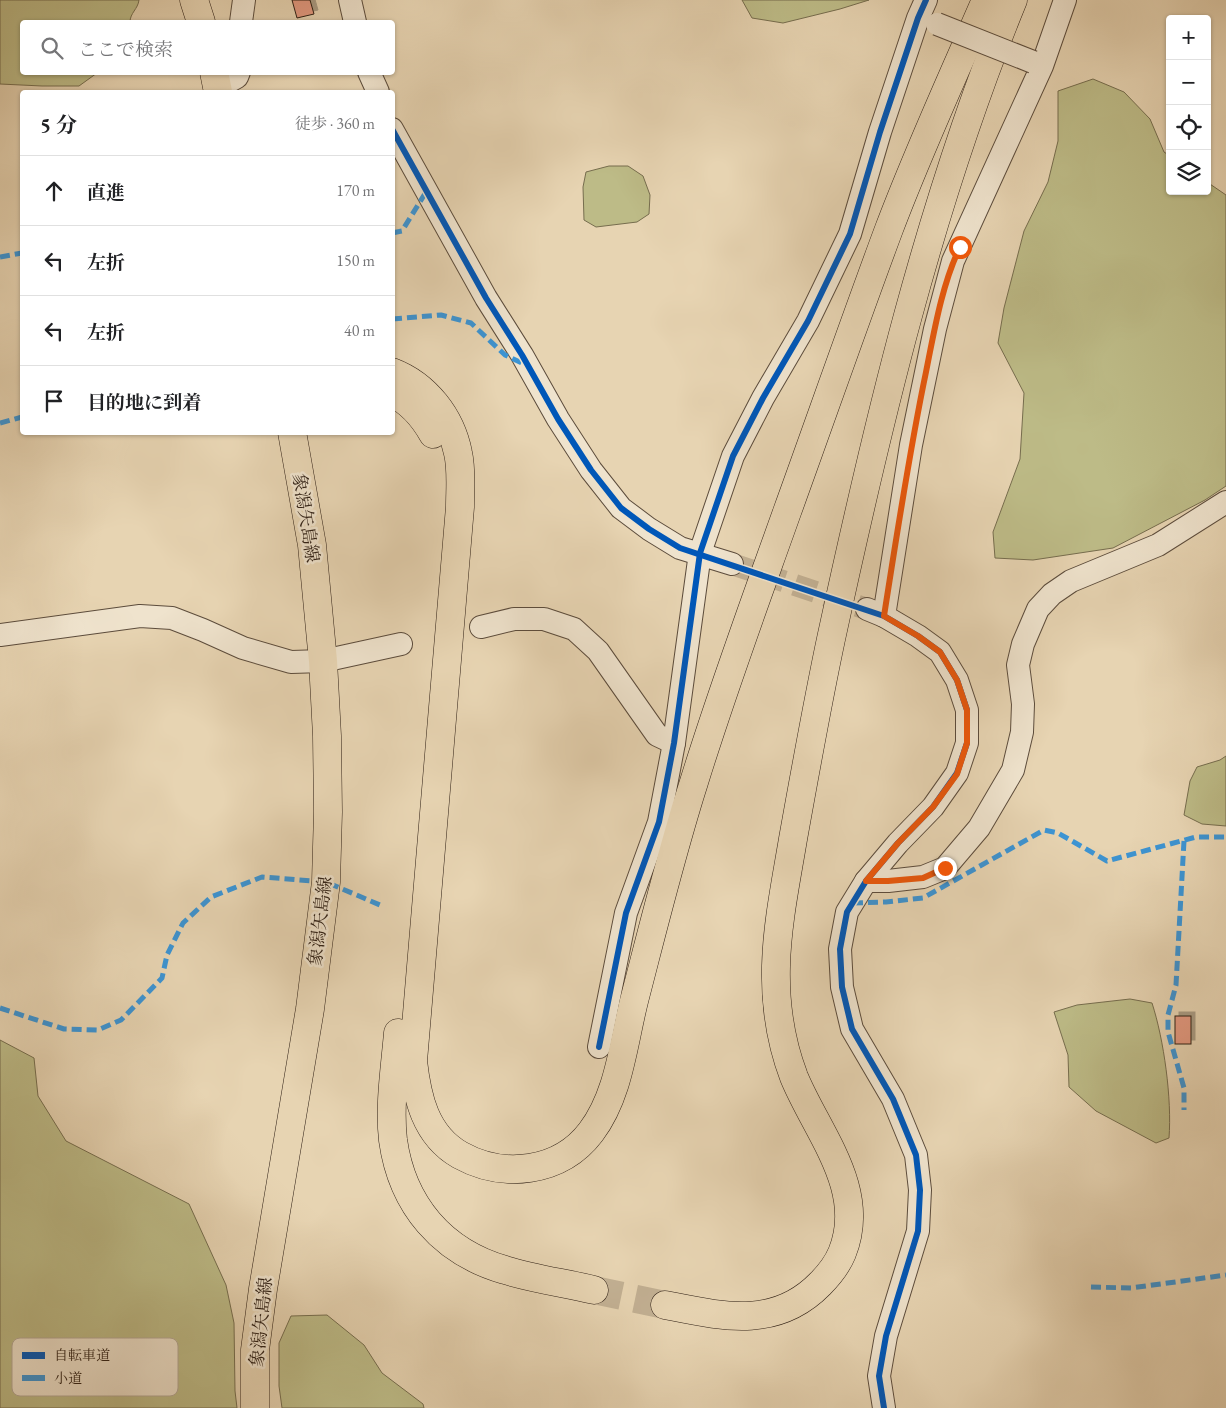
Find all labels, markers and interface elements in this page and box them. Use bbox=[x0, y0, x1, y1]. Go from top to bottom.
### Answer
map controls bbox=[1166, 15, 1211, 195]
button: + bbox=[1166, 15, 1211, 60]
search box bbox=[20, 20, 395, 75]
icon: search bbox=[38, 34, 66, 62]
text: ここで検索 bbox=[78, 37, 173, 62]
button: − bbox=[1166, 60, 1211, 105]
button: locate bbox=[1166, 105, 1211, 150]
text: 5 分 bbox=[40, 111, 77, 138]
text: 徒歩 · 360 m bbox=[295, 113, 375, 134]
button: layers bbox=[1166, 150, 1211, 195]
icon: ahead bbox=[40, 177, 68, 205]
text: 直進 bbox=[87, 180, 125, 205]
text: 170 m bbox=[336, 180, 375, 201]
route start bbox=[949, 236, 972, 259]
icon: left bbox=[40, 247, 68, 275]
text: 左折 bbox=[87, 250, 125, 275]
text: 150 m bbox=[336, 250, 375, 271]
icon: left bbox=[40, 317, 68, 345]
text: 左折 bbox=[87, 320, 125, 345]
text: 40 m bbox=[344, 320, 375, 341]
icon: arrive bbox=[40, 387, 68, 415]
text: 目的地に到着 bbox=[87, 390, 201, 415]
street label: 象潟矢島線 bbox=[288, 472, 325, 564]
route end bbox=[934, 857, 957, 880]
street label: 象潟矢島線 bbox=[303, 875, 336, 967]
street label: 象潟矢島線 bbox=[244, 1276, 277, 1368]
legend bbox=[12, 1338, 178, 1396]
text: 自転車道 bbox=[54, 1346, 110, 1364]
text: 小道 bbox=[54, 1369, 82, 1387]

